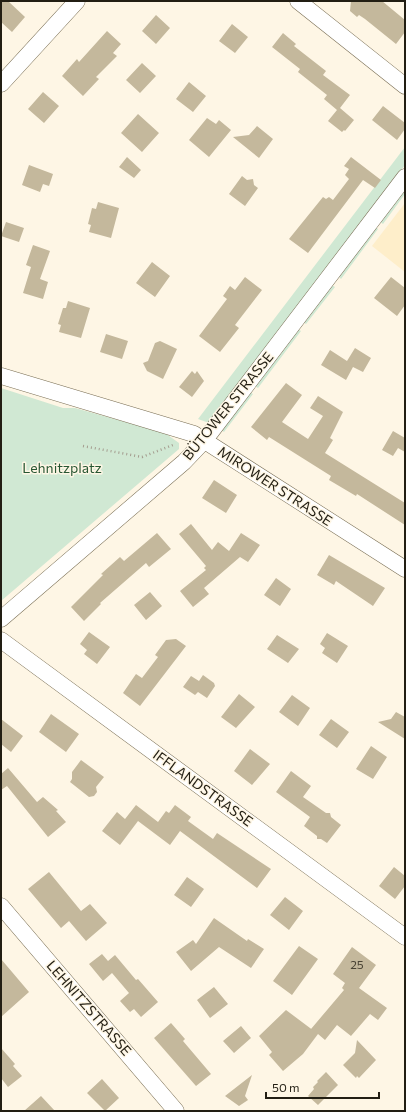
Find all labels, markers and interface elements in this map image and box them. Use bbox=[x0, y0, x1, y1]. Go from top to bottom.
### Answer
street label: BÜTOWER STRASSE bbox=[179, 348, 276, 463]
street label: MIROWER STRASSE bbox=[215, 442, 336, 529]
park label: Lehnitzplatz bbox=[22, 459, 102, 476]
street label: IFFLANDSTRASSE bbox=[150, 746, 257, 830]
street label: LEHNITZSTRASSE bbox=[43, 957, 135, 1059]
house number: 25 bbox=[350, 957, 364, 971]
scale bar bbox=[266, 1074, 379, 1100]
text: 50 m bbox=[272, 1080, 300, 1094]

